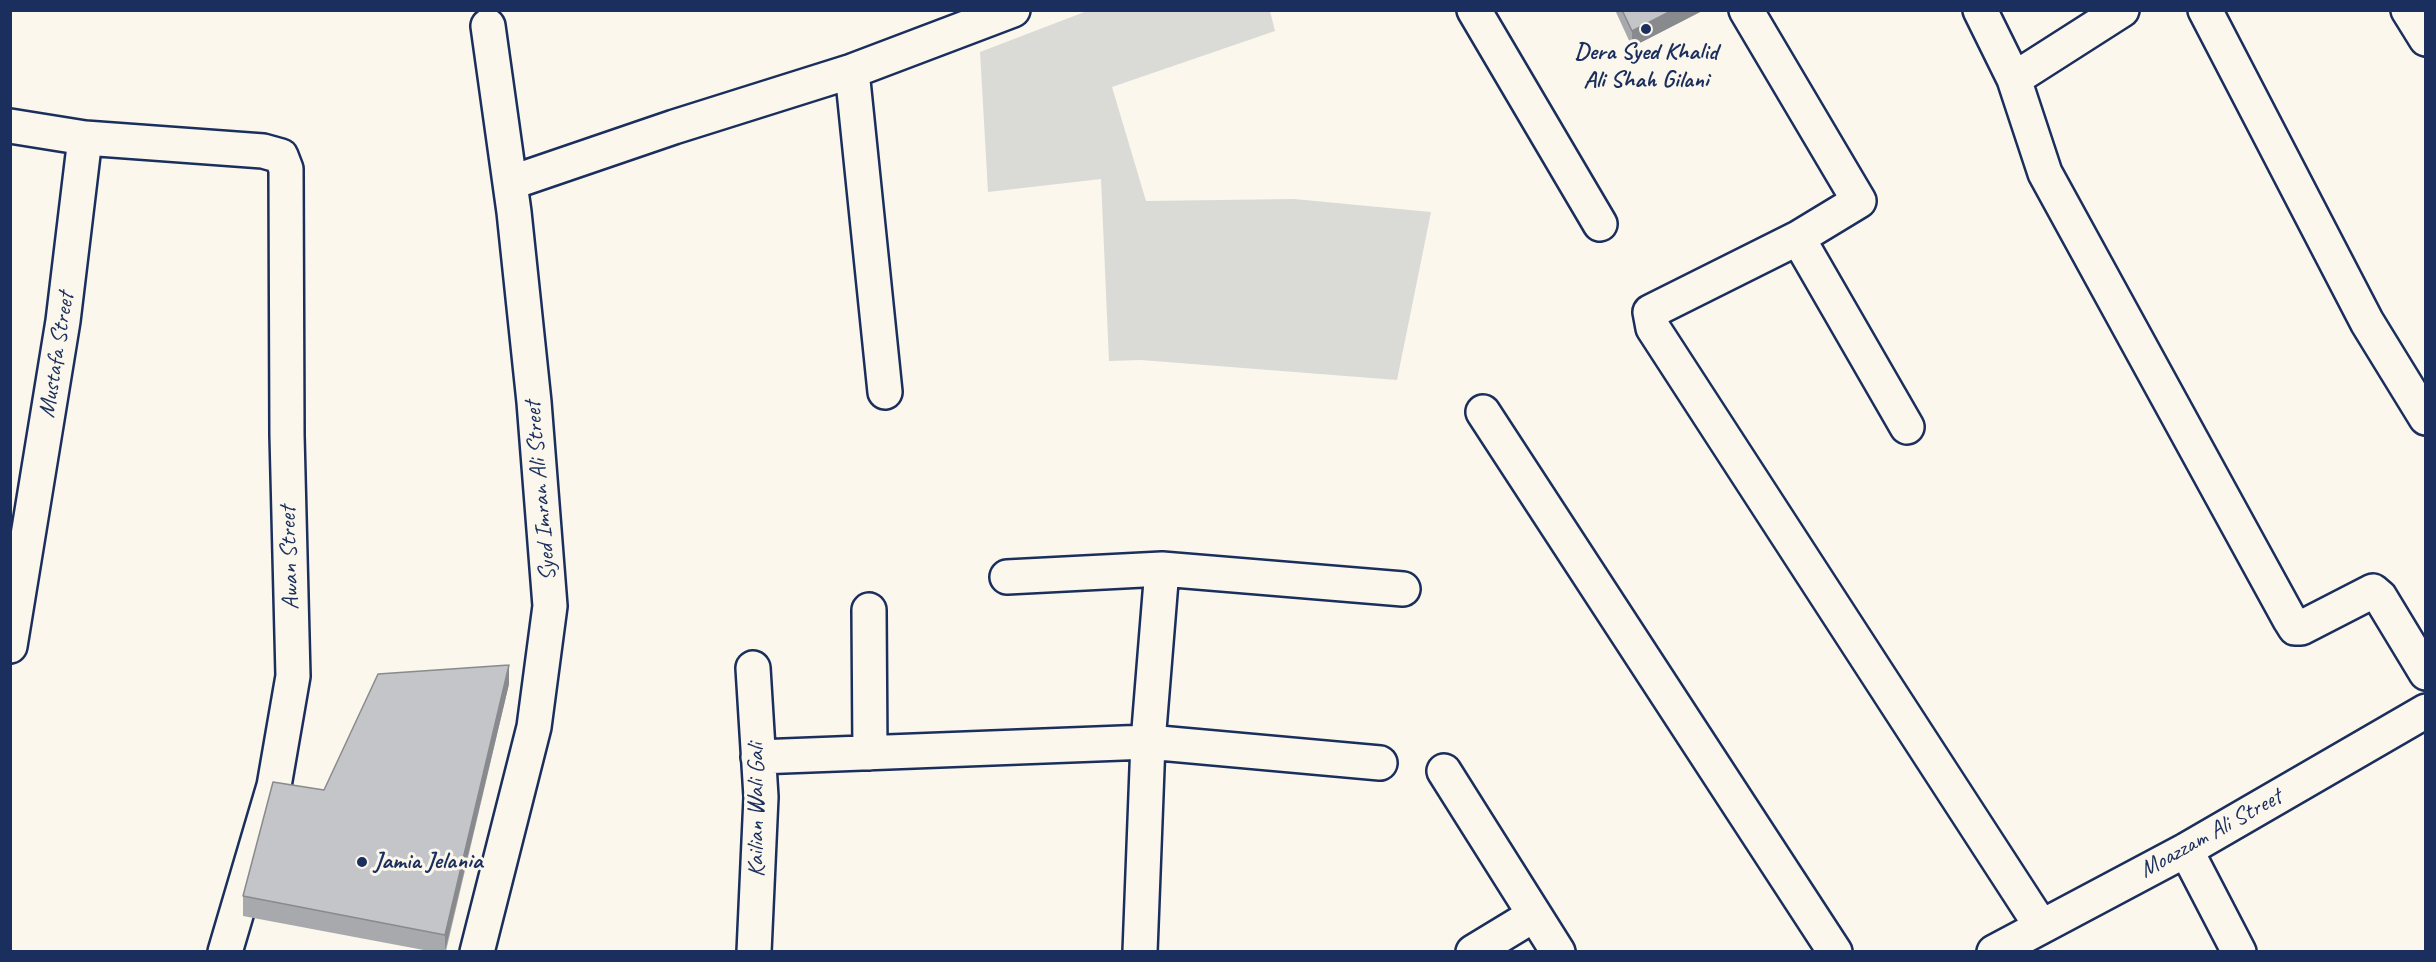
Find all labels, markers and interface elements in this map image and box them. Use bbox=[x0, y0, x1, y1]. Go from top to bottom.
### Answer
marker: Dera Syed Khalid Ali Shah Gilani bbox=[1639, 22, 1653, 36]
place label: Dera Syed Khalid Ali Shah Gilani bbox=[1574, 39, 1718, 95]
street label: Mustafa Street bbox=[33, 290, 81, 420]
street label: Syed Imran Ali Street bbox=[519, 400, 563, 582]
street label: Awan Street bbox=[274, 506, 306, 610]
street label: Kailian Wali Gali bbox=[743, 743, 771, 877]
street label: Moazzam Ali Street bbox=[2135, 783, 2287, 885]
place label: Jamia Jelania bbox=[374, 848, 482, 876]
marker: Jamia Jelania bbox=[355, 855, 369, 869]

